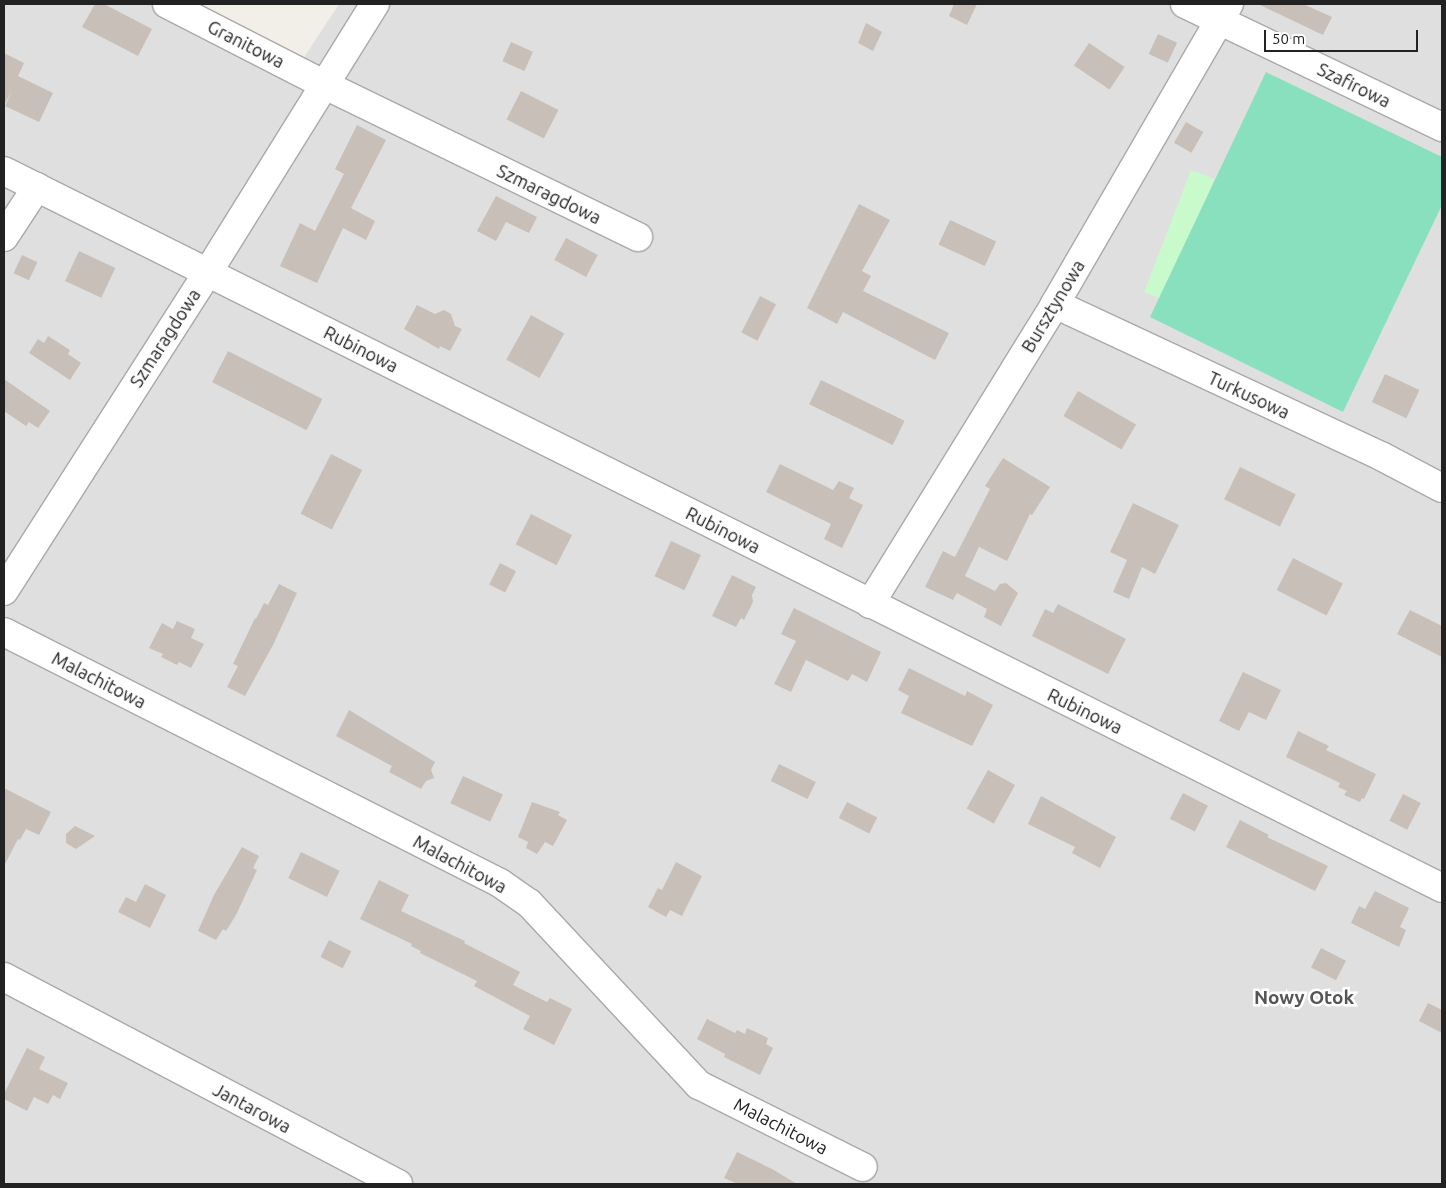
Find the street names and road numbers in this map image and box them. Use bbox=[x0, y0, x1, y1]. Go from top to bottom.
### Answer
street label: Granitowa bbox=[204, 15, 288, 73]
street label: Szafirowa bbox=[1314, 58, 1394, 112]
street label: Szmaragdowa bbox=[493, 159, 605, 229]
street label: Bursztynowa bbox=[1017, 256, 1089, 356]
street label: Szmaragdowa bbox=[125, 285, 205, 391]
street label: Rubinowa bbox=[320, 321, 402, 377]
street label: Turkusowa bbox=[1205, 367, 1293, 423]
street label: Rubinowa bbox=[682, 502, 764, 558]
street label: Malachitowa bbox=[48, 647, 150, 713]
street label: Rubinowa bbox=[1044, 684, 1126, 738]
street label: Malachitowa bbox=[410, 830, 510, 898]
street label: Jantarowa bbox=[209, 1078, 295, 1138]
street label: Malachitowa bbox=[730, 1093, 832, 1159]

